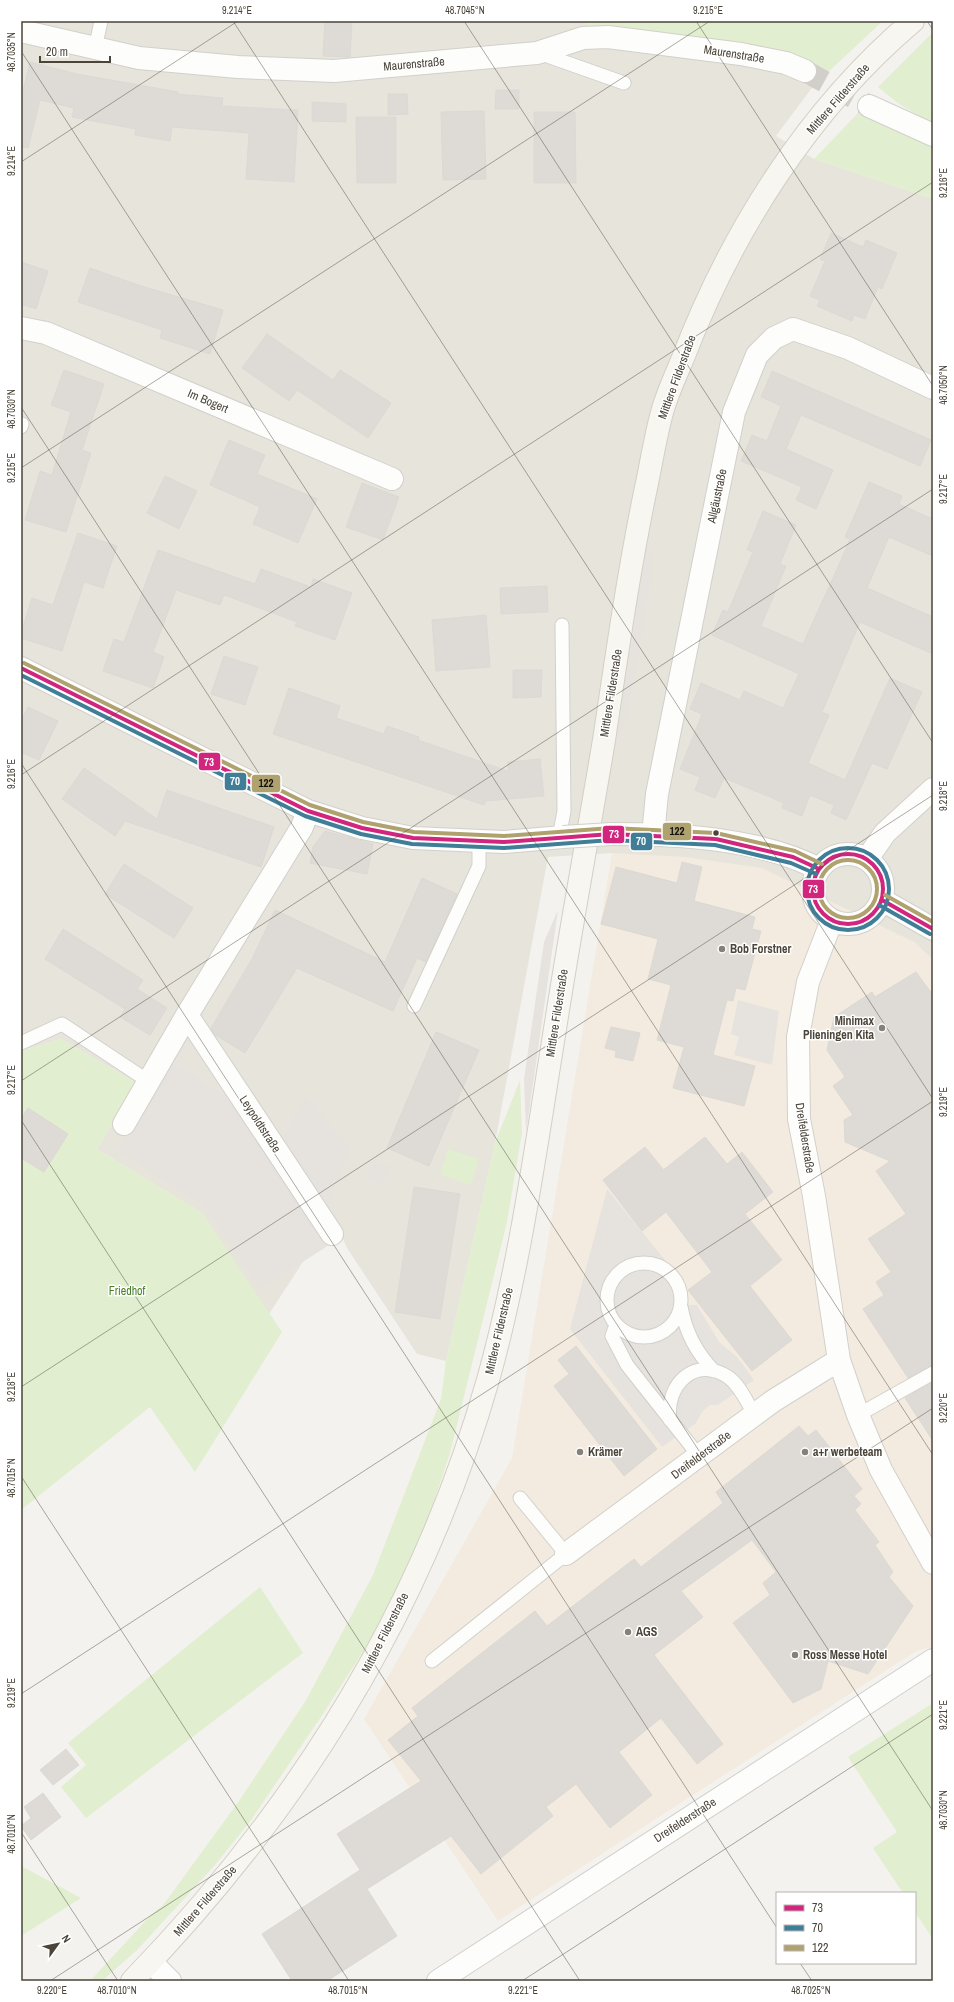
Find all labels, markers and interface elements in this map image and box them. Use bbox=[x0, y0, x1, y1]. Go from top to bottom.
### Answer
text: 9.214°E bbox=[222, 4, 252, 17]
text: 48.7045°N bbox=[445, 4, 485, 17]
text: 9.215°E bbox=[693, 4, 723, 17]
text: 48.7035°N bbox=[5, 32, 18, 72]
scale bar bbox=[40, 38, 110, 64]
street label: Maurenstraße bbox=[703, 41, 765, 67]
text: 20 m bbox=[46, 44, 68, 60]
street label: Maurenstraße bbox=[383, 53, 445, 75]
street label: Mittlere Filderstraße bbox=[803, 60, 873, 138]
text: 9.214°E bbox=[5, 146, 18, 176]
text: 9.216°E bbox=[937, 168, 950, 198]
street label: Mittlere Filderstraße bbox=[654, 333, 700, 421]
text: 48.7050°N bbox=[937, 365, 950, 405]
street label: Im Bogert bbox=[185, 385, 231, 417]
text: 48.7030°N bbox=[5, 389, 18, 429]
text: 9.215°E bbox=[5, 453, 18, 483]
street label: Allgäustraße bbox=[703, 467, 731, 526]
text: 9.217°E bbox=[937, 474, 950, 504]
street label: Mittlere Filderstraße bbox=[596, 648, 626, 738]
line badge: 73 bbox=[198, 752, 221, 771]
text: 73 bbox=[204, 755, 214, 769]
text: 9.216°E bbox=[5, 759, 18, 789]
line badge: 70 bbox=[224, 772, 247, 791]
text: 70 bbox=[230, 774, 240, 788]
line badge: 122 bbox=[251, 774, 281, 793]
text: 122 bbox=[258, 776, 274, 790]
text: 9.218°E bbox=[937, 781, 950, 811]
line badge: 122 bbox=[662, 822, 692, 841]
text: 122 bbox=[669, 824, 685, 838]
line badge: 73 bbox=[602, 825, 625, 844]
text: 73 bbox=[609, 827, 619, 841]
unlabelled marker bbox=[711, 828, 721, 838]
line badge: 70 bbox=[630, 832, 653, 851]
text: 70 bbox=[636, 834, 646, 848]
line badge: 73 bbox=[802, 879, 825, 899]
text: 73 bbox=[808, 882, 818, 896]
place label: Bob Forstner bbox=[730, 941, 791, 957]
marker: Bob Forstner bbox=[717, 944, 727, 954]
street label: Mittlere Filderstraße bbox=[542, 968, 572, 1058]
place label: Minimax Plieningen Kita bbox=[803, 1013, 875, 1043]
marker: Minimax Plieningen Kita bbox=[877, 1023, 887, 1033]
text: 9.217°E bbox=[5, 1065, 18, 1095]
text: 9.219°E bbox=[937, 1087, 950, 1117]
street label: Leypoldtstraße bbox=[236, 1092, 284, 1156]
street label: Dreifelderstraße bbox=[792, 1102, 818, 1174]
park label: Friedhof bbox=[109, 1283, 146, 1299]
street label: Mittlere Filderstraße bbox=[481, 1286, 517, 1376]
text: 9.218°E bbox=[5, 1372, 18, 1402]
text: 9.220°E bbox=[937, 1393, 950, 1423]
street label: Dreifelderstraße bbox=[668, 1427, 734, 1483]
place label: Krämer bbox=[588, 1444, 623, 1460]
place label: a+r werbeteam bbox=[813, 1444, 882, 1460]
marker: Krämer bbox=[575, 1447, 585, 1457]
marker: a+r werbeteam bbox=[800, 1447, 810, 1457]
text: 48.7015°N bbox=[5, 1458, 18, 1498]
street label: Mittlere Filderstraße bbox=[358, 1590, 412, 1676]
place label: AGS bbox=[636, 1624, 658, 1640]
marker: AGS bbox=[623, 1627, 633, 1637]
place label: Ross Messe Hotel bbox=[803, 1647, 887, 1663]
marker: Ross Messe Hotel bbox=[790, 1650, 800, 1660]
text: 9.219°E bbox=[5, 1678, 18, 1708]
text: 9.221°E bbox=[937, 1700, 950, 1730]
text: 48.7030°N bbox=[937, 1790, 950, 1830]
street label: Dreifelderstraße bbox=[651, 1794, 719, 1846]
text: 48.7010°N bbox=[5, 1814, 18, 1854]
street label: Mittlere Filderstraße bbox=[170, 1862, 240, 1940]
legend bbox=[776, 1892, 916, 1964]
text: 73 bbox=[812, 1900, 823, 1916]
text: 70 bbox=[812, 1920, 823, 1936]
north arrow bbox=[38, 1924, 78, 1964]
text: N bbox=[59, 1932, 74, 1945]
text: 122 bbox=[812, 1940, 828, 1956]
text: 9.220°E bbox=[37, 1984, 67, 1997]
text: 48.7010°N bbox=[97, 1984, 137, 1997]
text: 48.7015°N bbox=[328, 1984, 368, 1997]
text: 9.221°E bbox=[508, 1984, 538, 1997]
text: 48.7025°N bbox=[791, 1984, 831, 1997]

